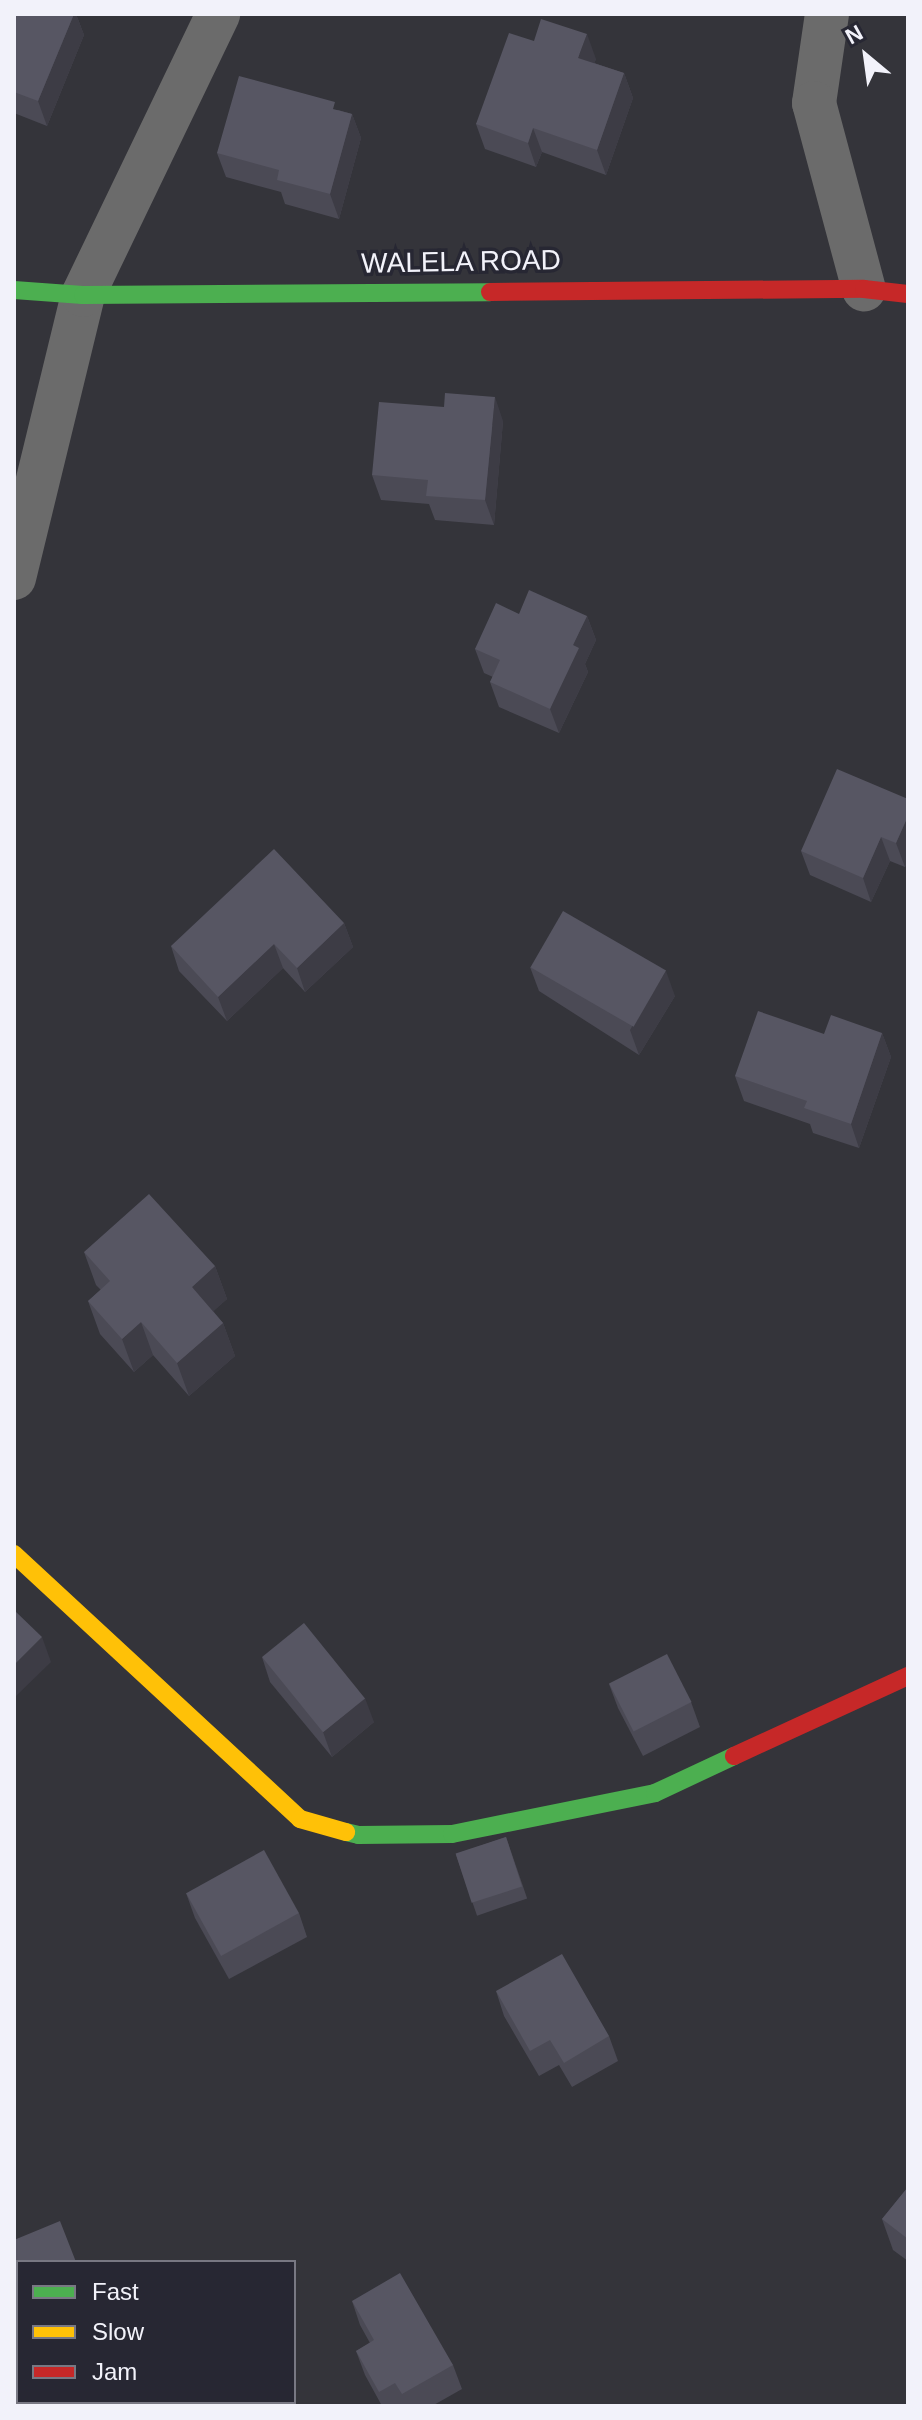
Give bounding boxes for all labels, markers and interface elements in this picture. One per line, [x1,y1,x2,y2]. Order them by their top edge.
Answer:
north arrow [826,16,906,96]
text: N [841,20,867,49]
street label: WALELA ROAD [360,243,562,281]
legend [16,2260,296,2404]
text: Fast [92,2278,139,2305]
text: Slow [92,2318,144,2345]
text: Jam [92,2358,137,2385]

